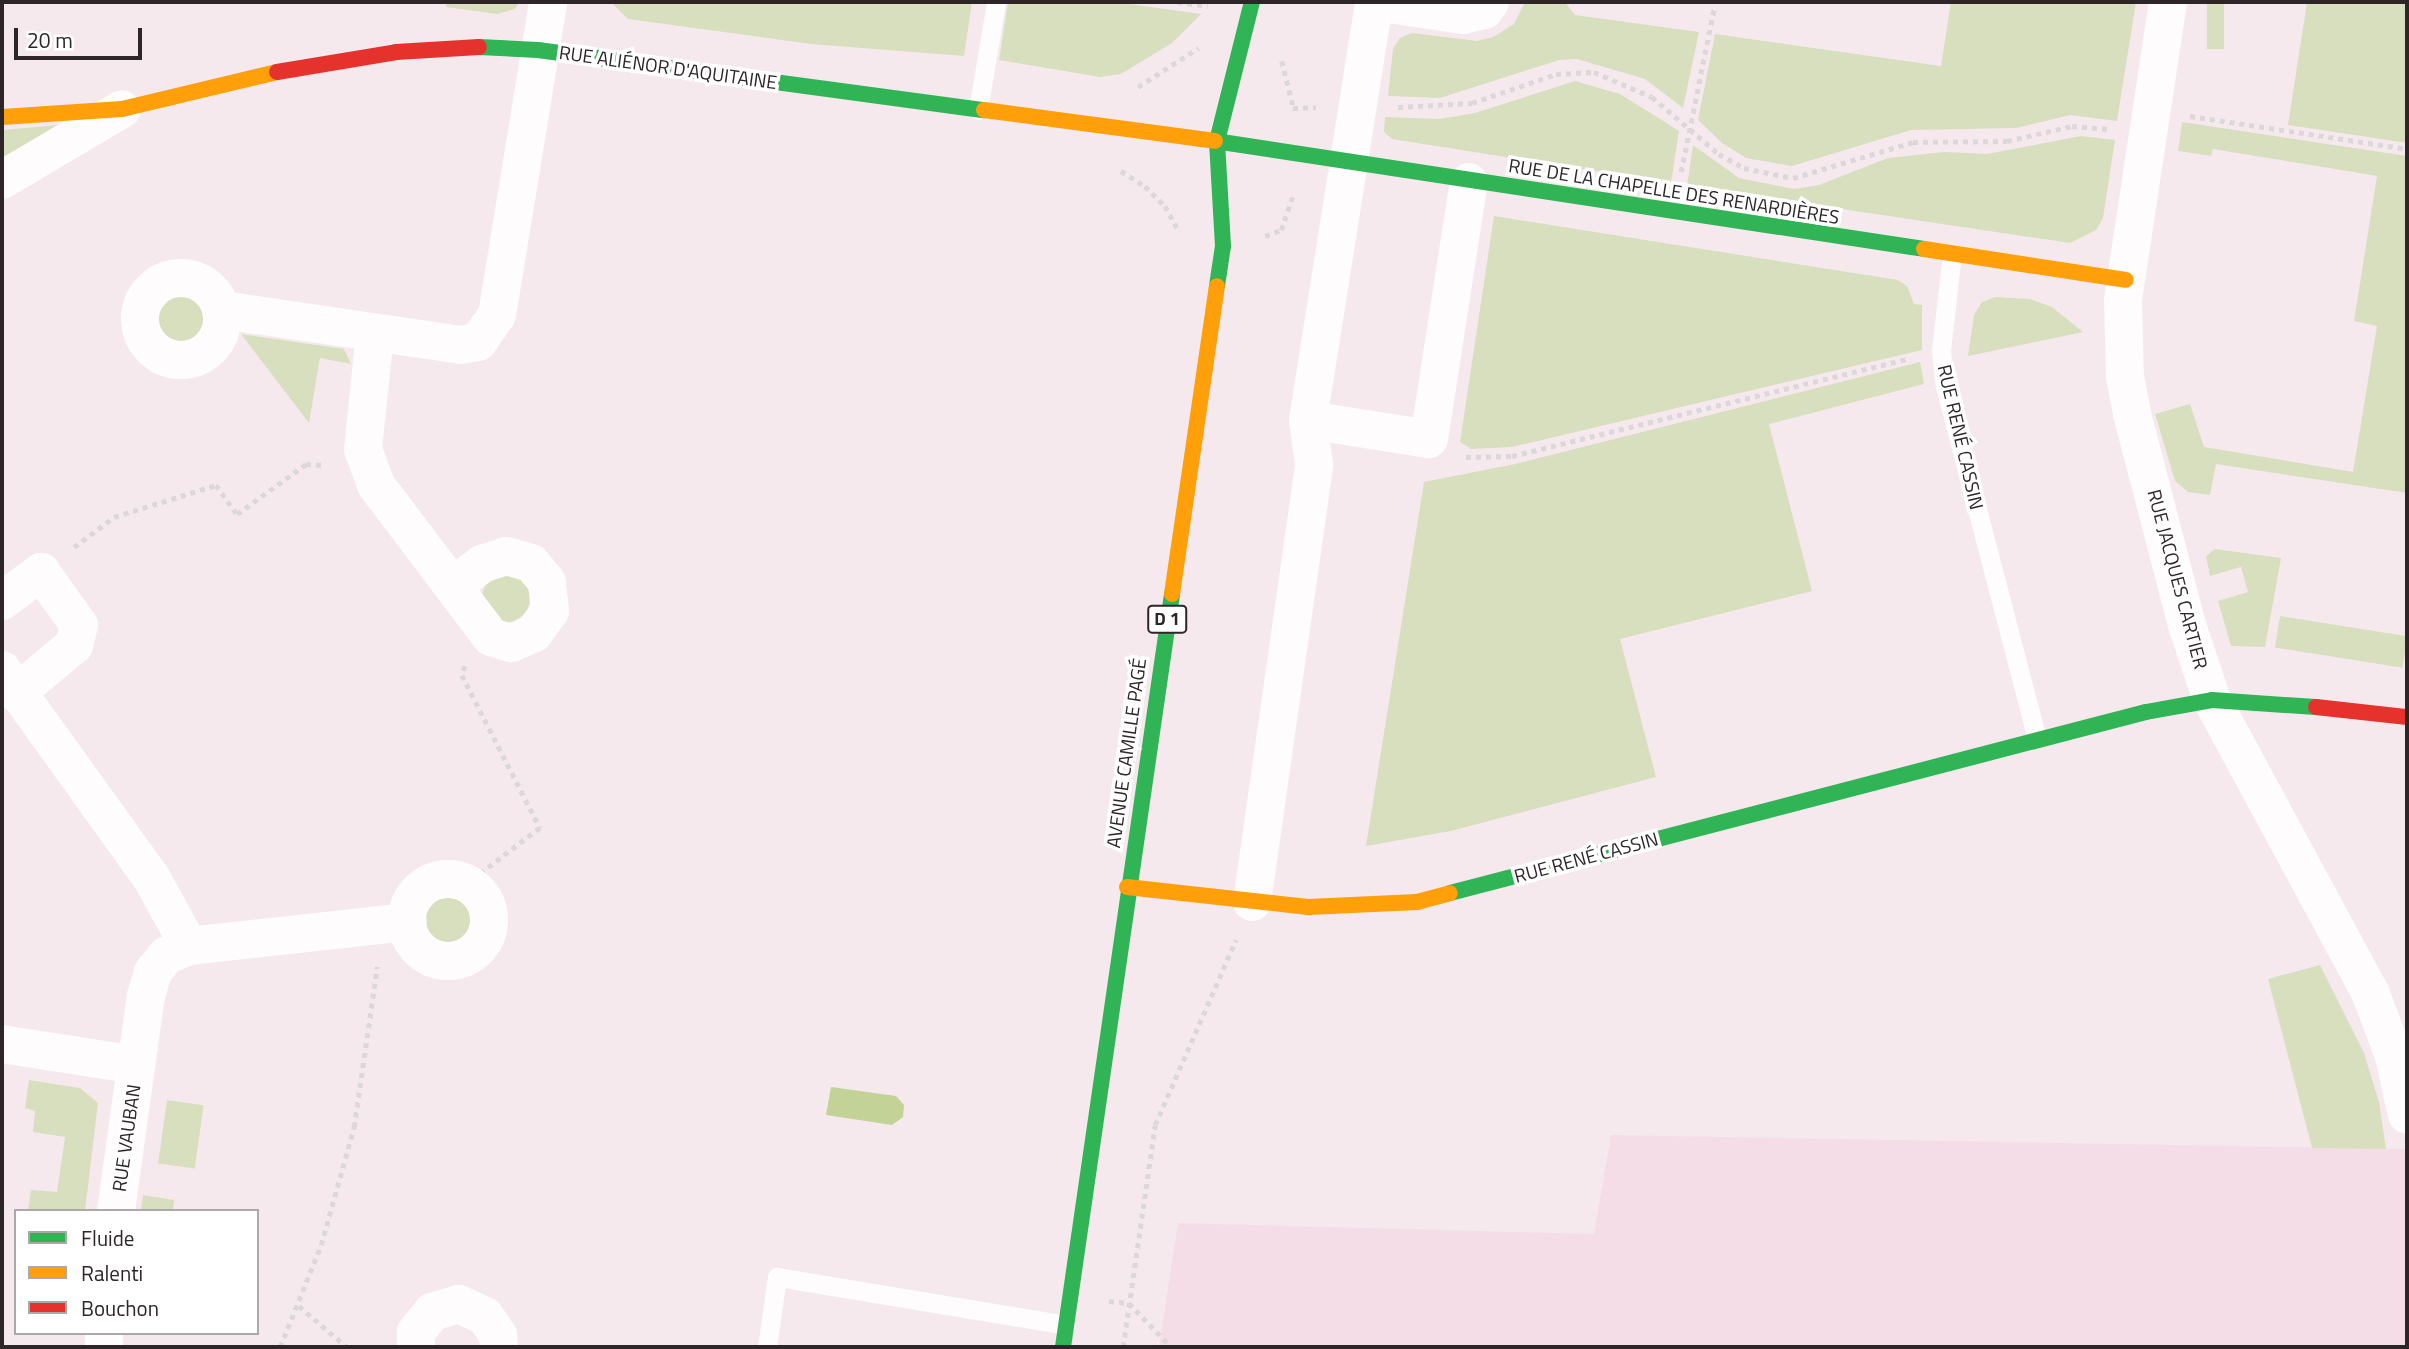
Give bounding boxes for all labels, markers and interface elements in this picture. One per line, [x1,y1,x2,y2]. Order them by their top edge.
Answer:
scale bar [18,14,145,58]
text: 20 m [27,24,73,56]
street label: RUE ALIÉNOR D'AQUITAINE [558,40,778,94]
street label: RUE DE LA CHAPELLE DES RENARDIÈRES [1507,154,1841,228]
street label: RUE RENÉ CASSIN [1933,362,1989,512]
street label: RUE JACQUES CARTIER [2143,487,2213,671]
road number: D 1 [1146,604,1188,634]
street label: AVENUE CAMILLE PAGÉ [1101,657,1151,849]
street label: RUE RENÉ CASSIN [1512,827,1660,887]
street label: RUE VAUBAN [107,1083,145,1193]
legend [14,1209,259,1335]
text: Fluide [81,1222,134,1254]
text: Ralenti [81,1257,143,1289]
text: Bouchon [81,1292,159,1324]

